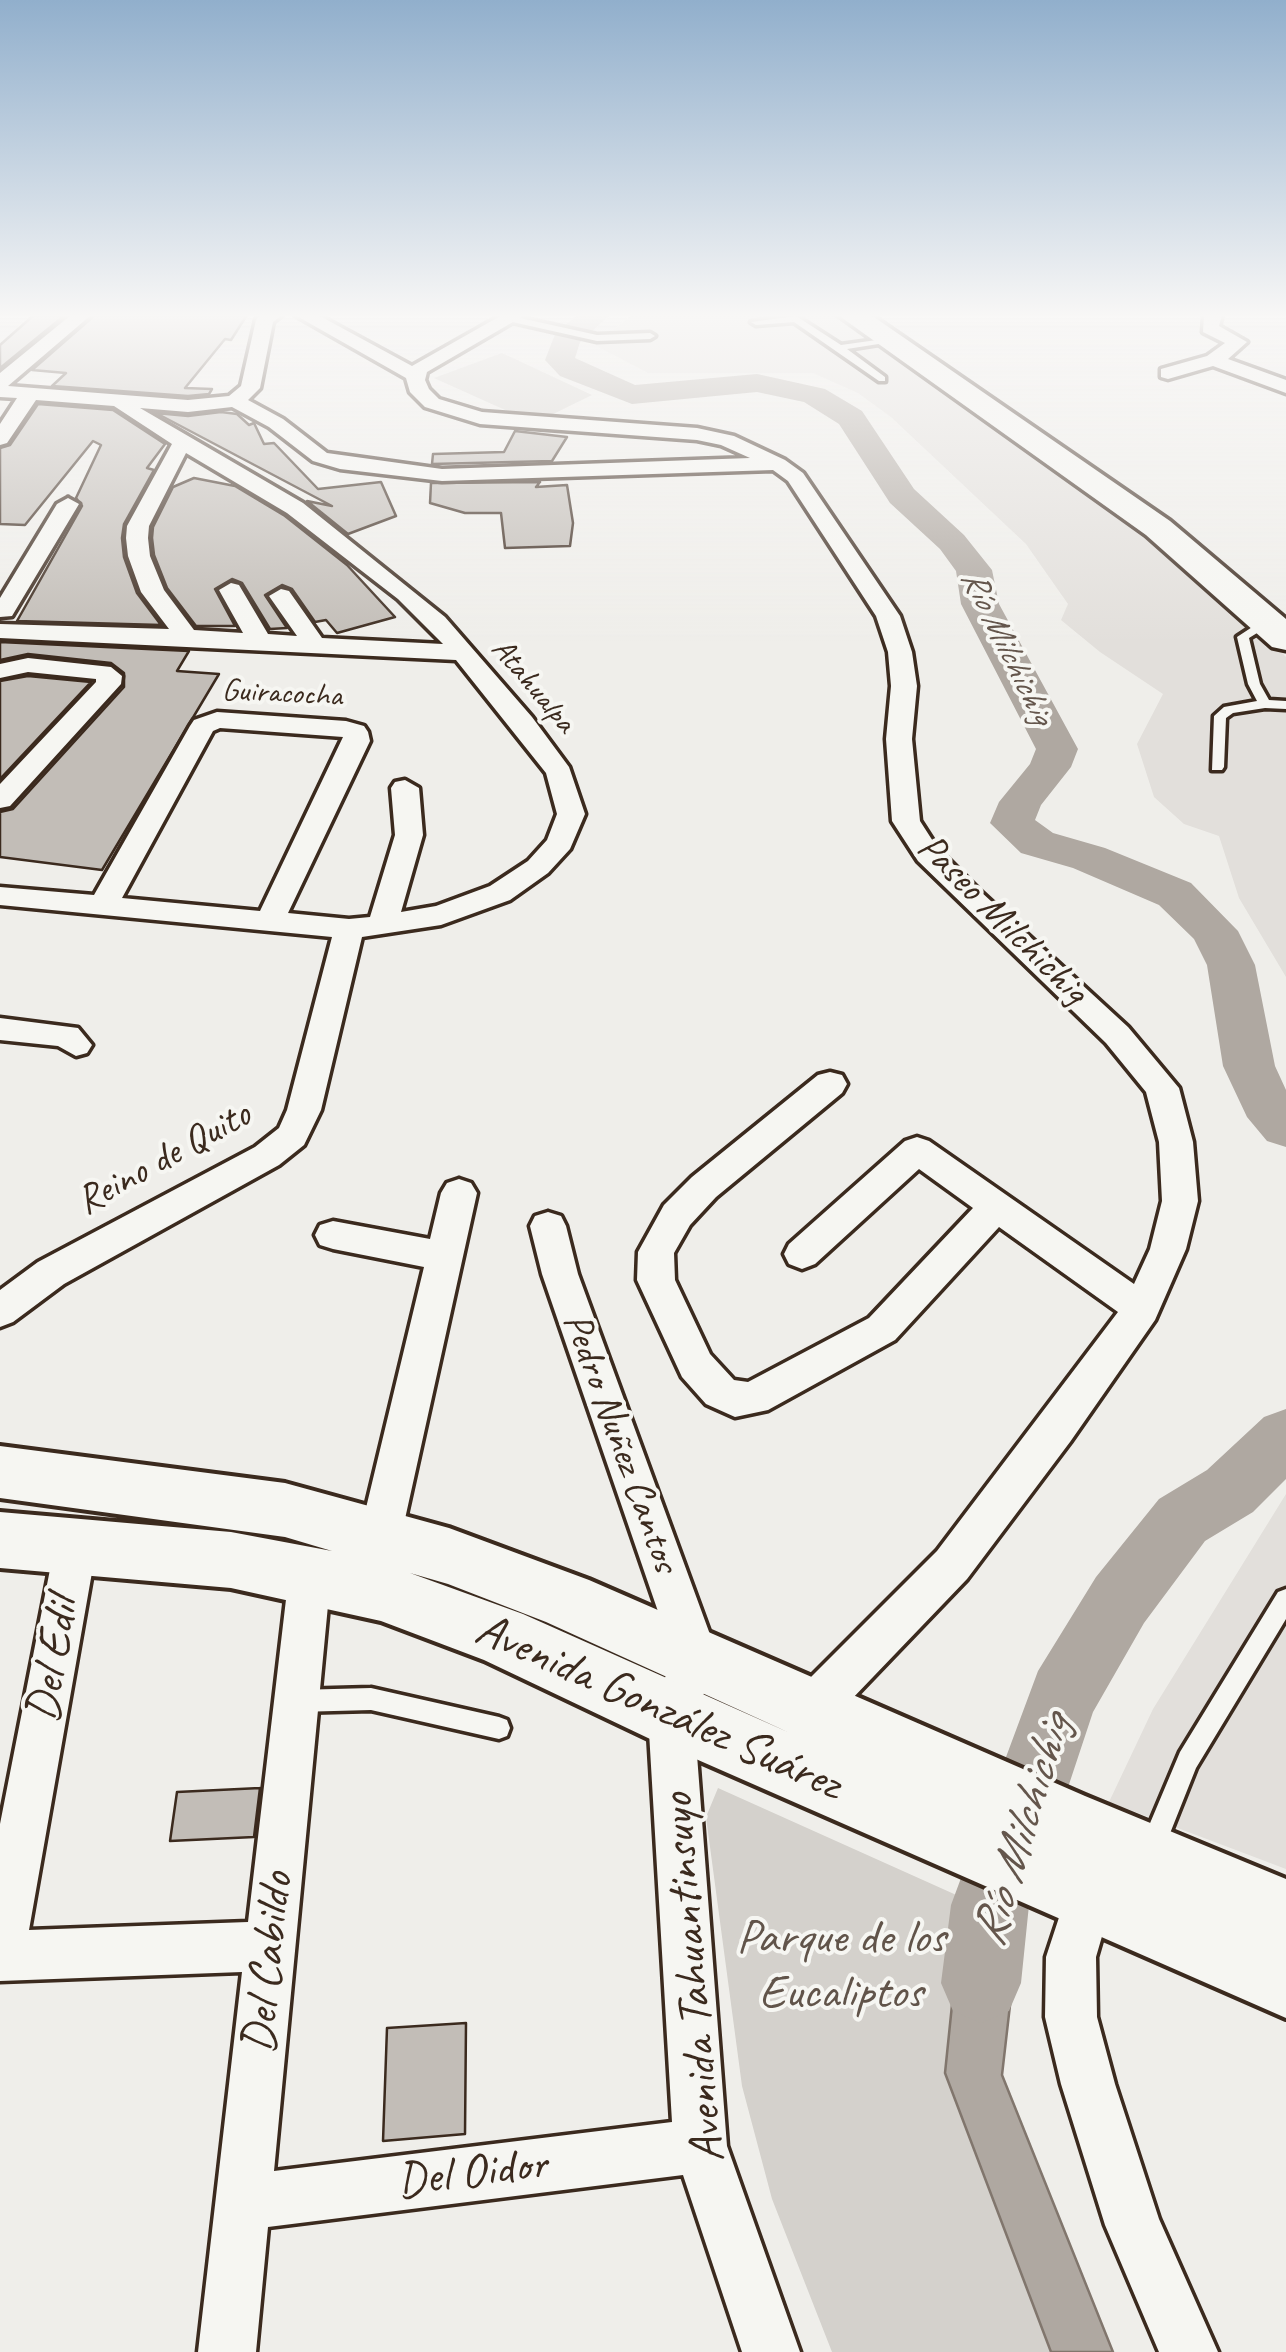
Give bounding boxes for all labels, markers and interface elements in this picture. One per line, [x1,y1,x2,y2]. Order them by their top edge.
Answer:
water label: Río Milchichig [951,563,1061,731]
street label: Atahualpa [482,631,584,741]
street label: Guiracocha [221,672,343,716]
street label: Paseo Milchichig [907,825,1097,1015]
street label: Reino de Quito [69,1092,259,1226]
street label: Pedro Nuñez Cantos [551,1307,689,1579]
street label: Del Edil [15,1593,93,1727]
street label: Avenida González Suárez [466,1602,850,1814]
water label: Río Milchichig [960,1709,1086,1953]
street label: Avenida Tahuantinsuyo [649,1791,739,2165]
street label: Del Cabildo [231,1870,307,2056]
park label: Parque de los Eucaliptos [736,1910,946,2023]
street label: Del Oidor [394,2136,550,2212]

